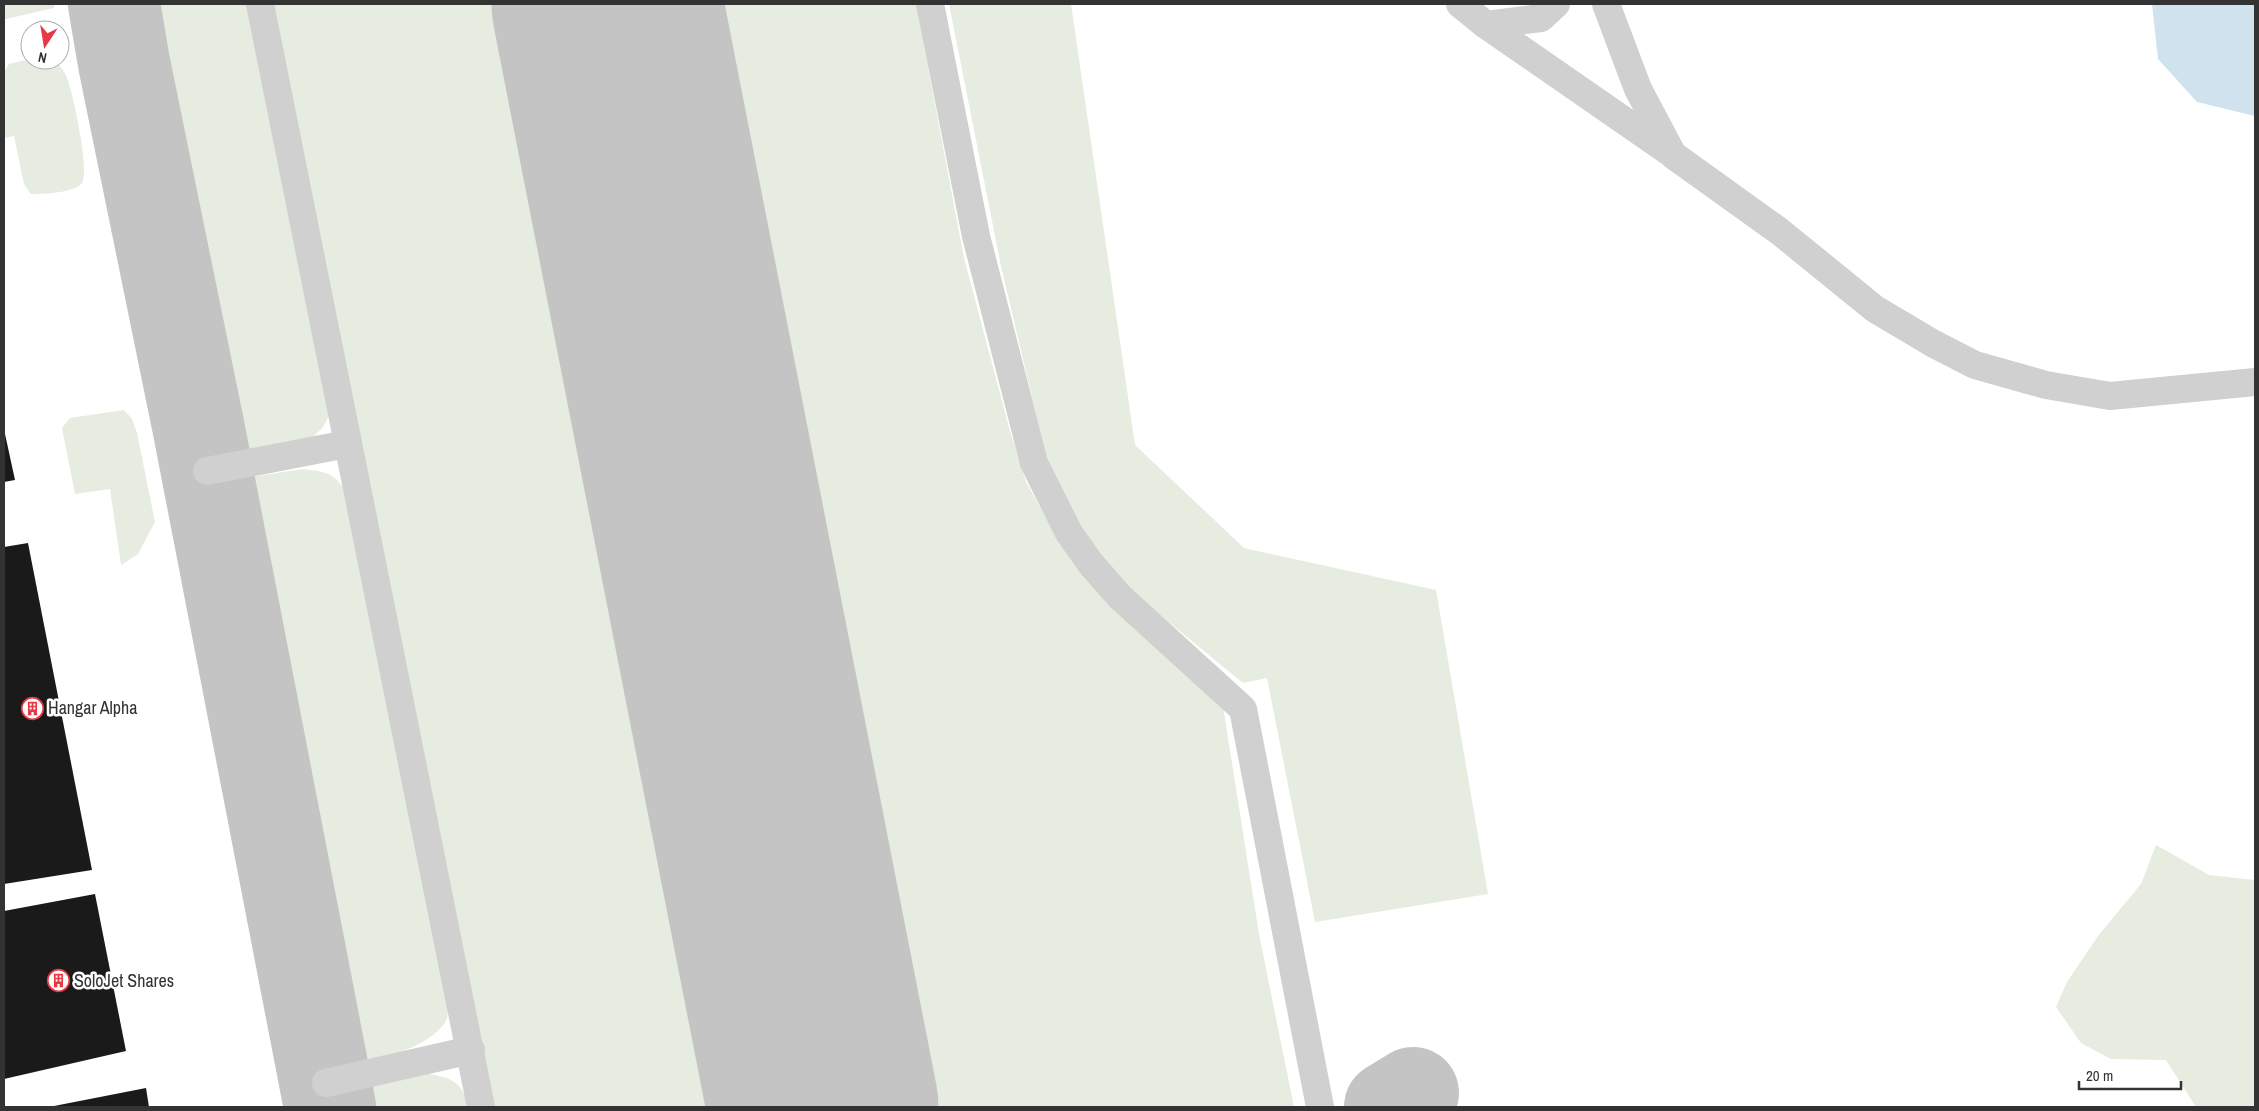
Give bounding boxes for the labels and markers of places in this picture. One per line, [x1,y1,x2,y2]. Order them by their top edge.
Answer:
place label: Hangar Alpha [48,695,137,720]
building icon: Hangar Alpha [20,696,44,720]
place label: SoloJet Shares [74,968,174,993]
building icon: SoloJet Shares [46,969,70,993]

